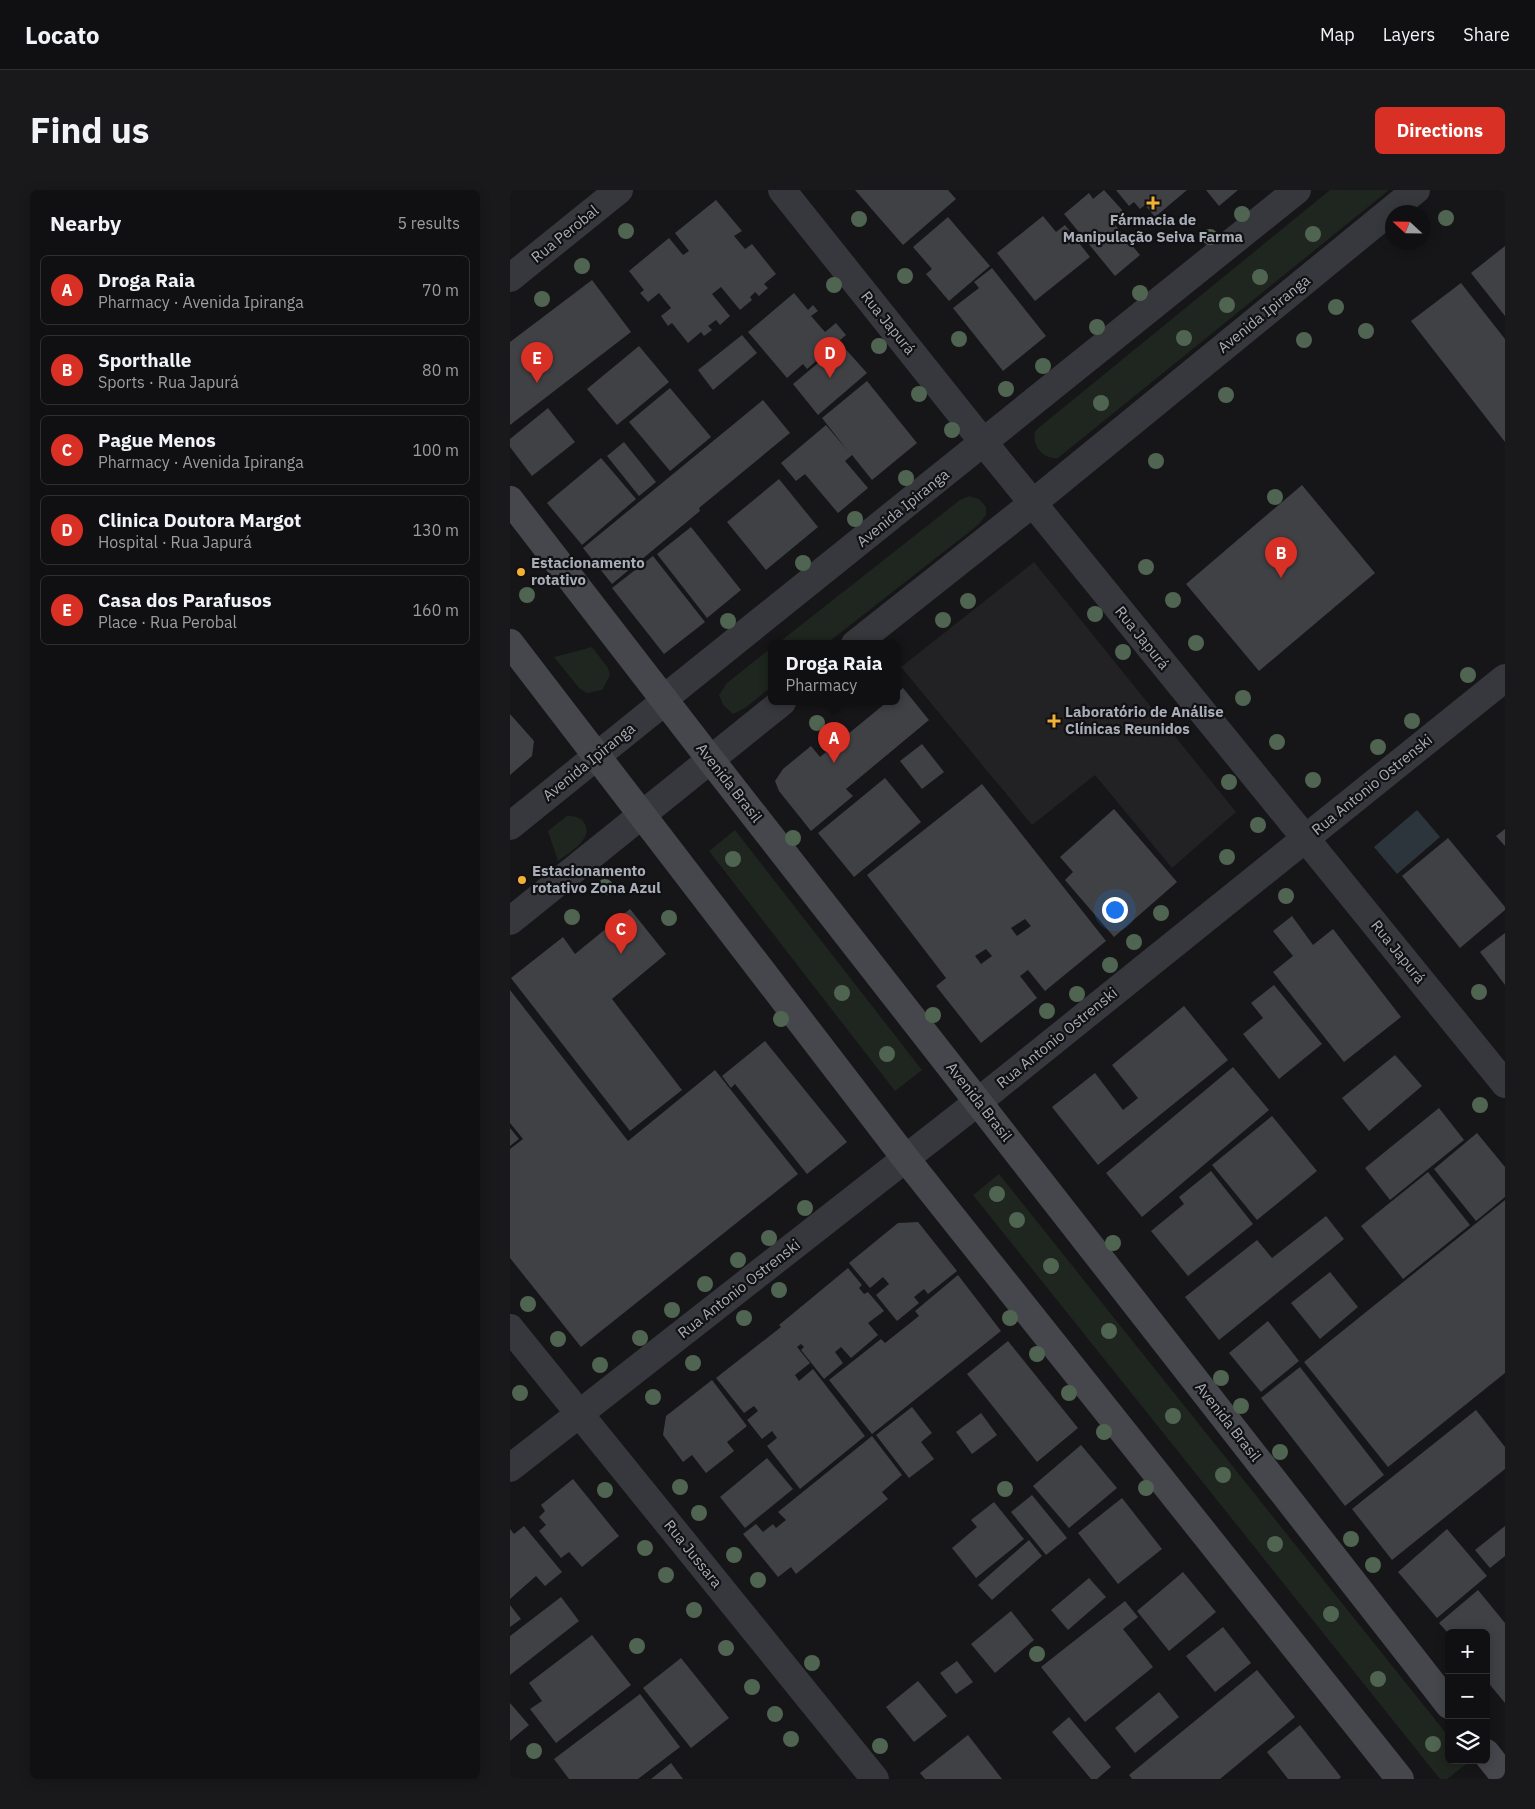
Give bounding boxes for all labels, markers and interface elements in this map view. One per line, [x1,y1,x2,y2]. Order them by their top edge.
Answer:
text: Locato [25,19,100,51]
text: Map [1320,23,1355,46]
text: Layers [1383,23,1435,46]
text: Share [1463,23,1510,46]
text: Find us [30,107,149,153]
button: Directions [1375,107,1505,154]
marker: Fármacia de Manipulação Seiva Farma [1147,197,1159,209]
street label: Rua Perobal [527,201,602,267]
north arrow [1385,205,1430,250]
text: Nearby [50,209,121,237]
place label: Fármacia de Manipulação Seiva Farma [1063,210,1244,246]
text: 5 results [397,213,460,233]
text: Droga Raia [98,268,195,292]
street label: Avenida Ipiranga [1214,270,1314,357]
text: A [62,280,72,300]
text: 70 m [422,280,459,300]
street label: Rua Japurá [857,287,920,358]
text: Pharmacy · Avenida Ipiranga [98,292,304,312]
pin: D [814,337,846,378]
pin: E [521,342,553,383]
text: Sporthalle [98,348,191,372]
text: B [62,360,72,380]
text: 80 m [422,360,459,380]
text: Sports · Rua Japurá [98,372,239,392]
text: Pague Menos [98,428,216,452]
text: C [62,440,72,460]
text: 100 m [412,440,459,460]
text: Pharmacy · Avenida Ipiranga [98,452,304,472]
street label: Avenida Ipiranga [853,464,953,551]
text: Clinica Doutora Margot [98,508,301,532]
text: D [61,520,73,540]
text: 130 m [412,520,459,540]
text: Hospital · Rua Japurá [98,532,252,552]
pin: B [1265,537,1297,578]
place label: Estacionamento rotativo [531,553,645,589]
marker: Estacionamento rotativo [515,566,527,578]
text: Casa dos Parafusos [98,588,272,612]
text: E [62,600,72,620]
text: 160 m [412,600,459,620]
street label: Rua Japurá [1111,602,1174,673]
text: Place · Rua Perobal [98,612,237,632]
popup [768,640,900,705]
text: Droga Raia [786,651,882,675]
text: Pharmacy [786,675,857,695]
place label: Laboratório de Análise Clínicas Reunidos [1065,702,1224,738]
marker: Laboratório de Análise Clínicas Reunidos [1047,714,1061,728]
street label: Avenida Ipiranga [539,718,639,805]
pin: A [818,722,850,763]
street label: Rua Antonio Ostrenski [1307,730,1436,839]
street label: Avenida Brasil [692,739,766,826]
place label: Estacionamento rotativo Zona Azul [532,861,661,897]
marker: Estacionamento rotativo Zona Azul [516,874,528,886]
your location [1102,897,1128,923]
pin: C [605,913,637,954]
street label: Rua Japurá [1367,916,1430,987]
street label: Rua Antonio Ostrenski [992,983,1121,1092]
street label: Avenida Brasil [942,1058,1016,1145]
street label: Rua Antonio Ostrenski [674,1235,804,1342]
street label: Avenida Brasil [1191,1378,1265,1465]
street label: Rua Jussara [660,1516,727,1591]
map controls [1445,1629,1490,1764]
button: + [1445,1629,1490,1674]
button: − [1445,1674,1490,1719]
button: layers [1445,1719,1490,1764]

